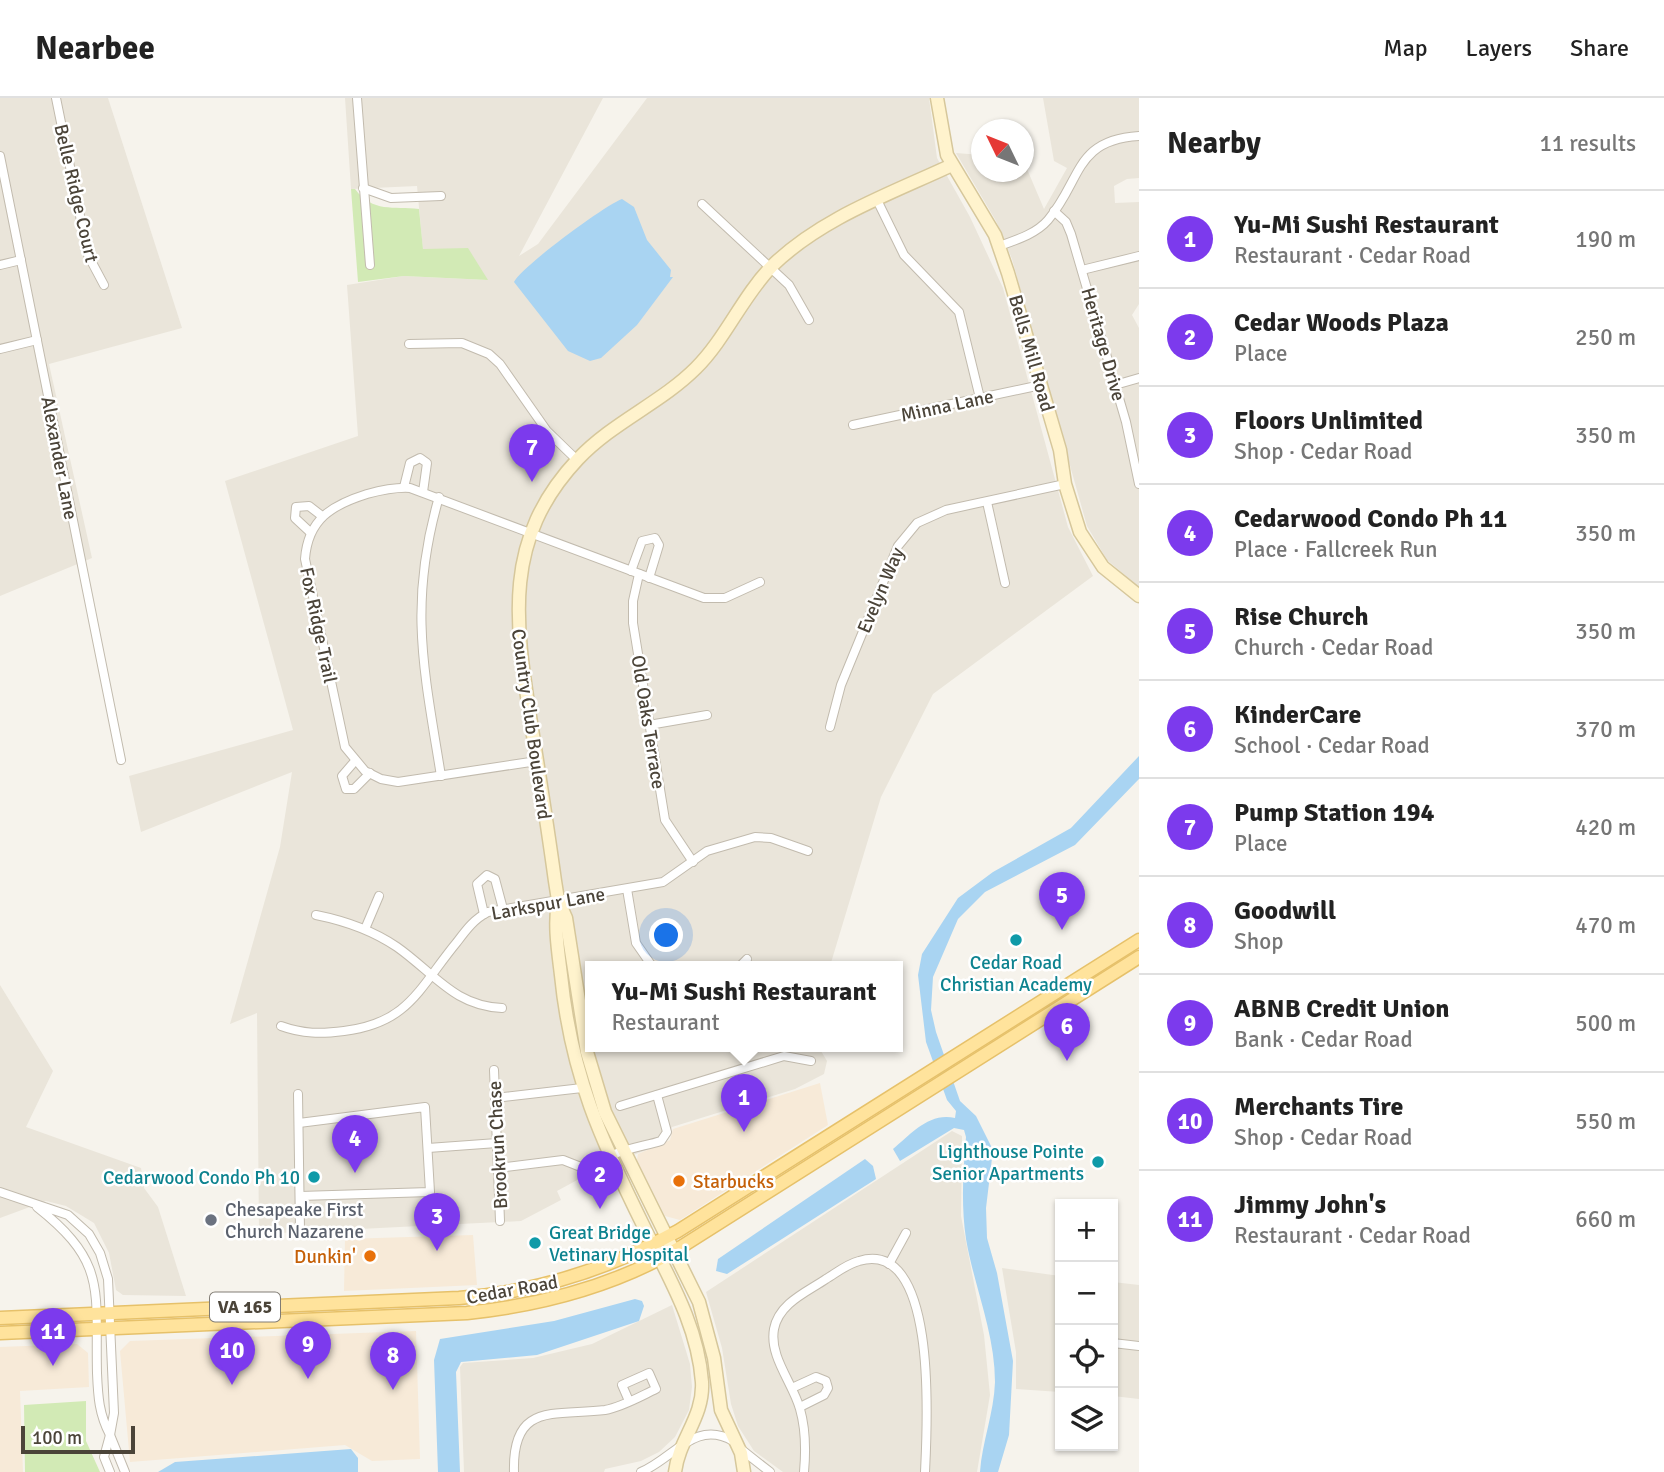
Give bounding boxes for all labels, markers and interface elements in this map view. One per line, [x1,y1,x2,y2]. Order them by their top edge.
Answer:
text: Nearbee [35,28,155,69]
text: Map [1383,33,1428,63]
text: Layers [1466,33,1532,63]
text: Share [1570,33,1629,63]
north arrow [971,119,1034,182]
street label: Belle Ridge Court [48,122,104,265]
text: Nearby [1167,125,1261,162]
text: 11 results [1539,129,1636,158]
text: Yu-Mi Sushi Restaurant [1234,209,1499,241]
text: 1 [1184,225,1196,254]
text: 190 m [1575,225,1636,254]
text: Restaurant · Cedar Road [1234,241,1471,270]
street label: Heritage Drive [1075,285,1131,404]
street label: Bells Mill Road [1003,292,1059,415]
text: Cedar Woods Plaza [1234,307,1449,339]
text: 2 [1184,323,1196,352]
text: 250 m [1575,323,1636,352]
text: Place [1234,339,1288,368]
street label: Minna Lane [899,384,996,428]
street label: Alexander Lane [35,395,83,522]
text: Floors Unlimited [1234,405,1423,437]
text: 3 [1184,421,1196,450]
text: 350 m [1575,421,1636,450]
pin: 7 [509,424,555,482]
text: Shop · Cedar Road [1234,437,1412,466]
text: Cedarwood Condo Ph 11 [1234,503,1507,535]
text: 4 [1184,519,1196,548]
text: 350 m [1575,519,1636,548]
text: Place · Fallcreek Run [1234,535,1438,564]
street label: Evelyn Way [852,544,910,637]
street label: Fox Ridge Trail [294,565,342,685]
text: Rise Church [1234,601,1369,633]
text: 5 [1184,617,1196,646]
text: 350 m [1575,617,1636,646]
street label: Country Club Boulevard [506,627,556,821]
text: Church · Cedar Road [1234,633,1433,662]
street label: Old Oaks Terrace [626,654,670,791]
text: KinderCare [1234,699,1361,731]
text: 6 [1184,715,1196,744]
text: 370 m [1575,715,1636,744]
text: School · Cedar Road [1234,731,1430,760]
text: Pump Station 194 [1234,797,1435,829]
text: 7 [1184,813,1196,842]
text: 420 m [1575,813,1636,842]
text: Place [1234,829,1288,858]
pin: 5 [1039,872,1085,930]
street label: Larkspur Lane [489,882,607,926]
text: Goodwill [1234,895,1336,927]
text: 8 [1184,911,1196,940]
text: 470 m [1575,911,1636,940]
your location [649,918,683,952]
text: Shop [1234,927,1283,956]
marker: Cedar Road Christian Academy [1008,932,1024,948]
place label: Cedar Road Christian Academy [940,951,1092,997]
popup [585,961,903,1052]
text: Yu-Mi Sushi Restaurant [612,976,876,1008]
text: ABNB Credit Union [1234,993,1450,1025]
pin: 6 [1044,1003,1090,1061]
text: Restaurant [612,1008,720,1037]
text: 9 [1184,1009,1196,1038]
text: 500 m [1575,1009,1636,1038]
text: Bank · Cedar Road [1234,1025,1413,1054]
pin: 1 [721,1074,767,1132]
street label: Brookrun Chase [483,1080,513,1210]
text: Merchants Tire [1234,1091,1403,1123]
text: 10 [1178,1107,1202,1136]
text: 550 m [1575,1107,1636,1136]
pin: 4 [332,1115,378,1173]
text: Shop · Cedar Road [1234,1123,1412,1152]
place label: Lighthouse Pointe Senior Apartments [932,1140,1084,1186]
pin: 2 [577,1151,623,1209]
marker: Lighthouse Pointe Senior Apartments [1090,1154,1106,1170]
place label: Cedarwood Condo Ph 10 [103,1166,300,1190]
marker: Cedarwood Condo Ph 10 [306,1169,322,1185]
place label: Starbucks [693,1170,774,1194]
marker: Starbucks [671,1173,687,1189]
text: Jimmy John's [1234,1189,1386,1221]
pin: 3 [414,1193,460,1251]
place label: Chesapeake First Church Nazarene [225,1198,364,1244]
map controls [1055,1199,1118,1451]
button: + [1055,1199,1118,1262]
text: 11 [1178,1205,1202,1234]
text: 660 m [1575,1205,1636,1234]
marker: Chesapeake First Church Nazarene [203,1212,219,1228]
place label: Great Bridge Vetinary Hospital [549,1221,689,1267]
text: Restaurant · Cedar Road [1234,1221,1471,1250]
marker: Great Bridge Vetinary Hospital [527,1235,543,1251]
place label: Dunkin' [294,1245,356,1269]
marker: Dunkin' [362,1248,378,1264]
button: − [1055,1262,1118,1325]
street label: Cedar Road [465,1270,560,1310]
road number: VA 165 [210,1292,280,1322]
pin: 11 [30,1308,76,1366]
pin: 9 [285,1321,331,1379]
button: locate [1055,1325,1118,1388]
pin: 10 [209,1327,255,1385]
pin: 8 [370,1332,416,1390]
button: layers [1055,1388,1118,1451]
scale bar [21,1423,135,1455]
text: 100 m [32,1426,82,1450]

